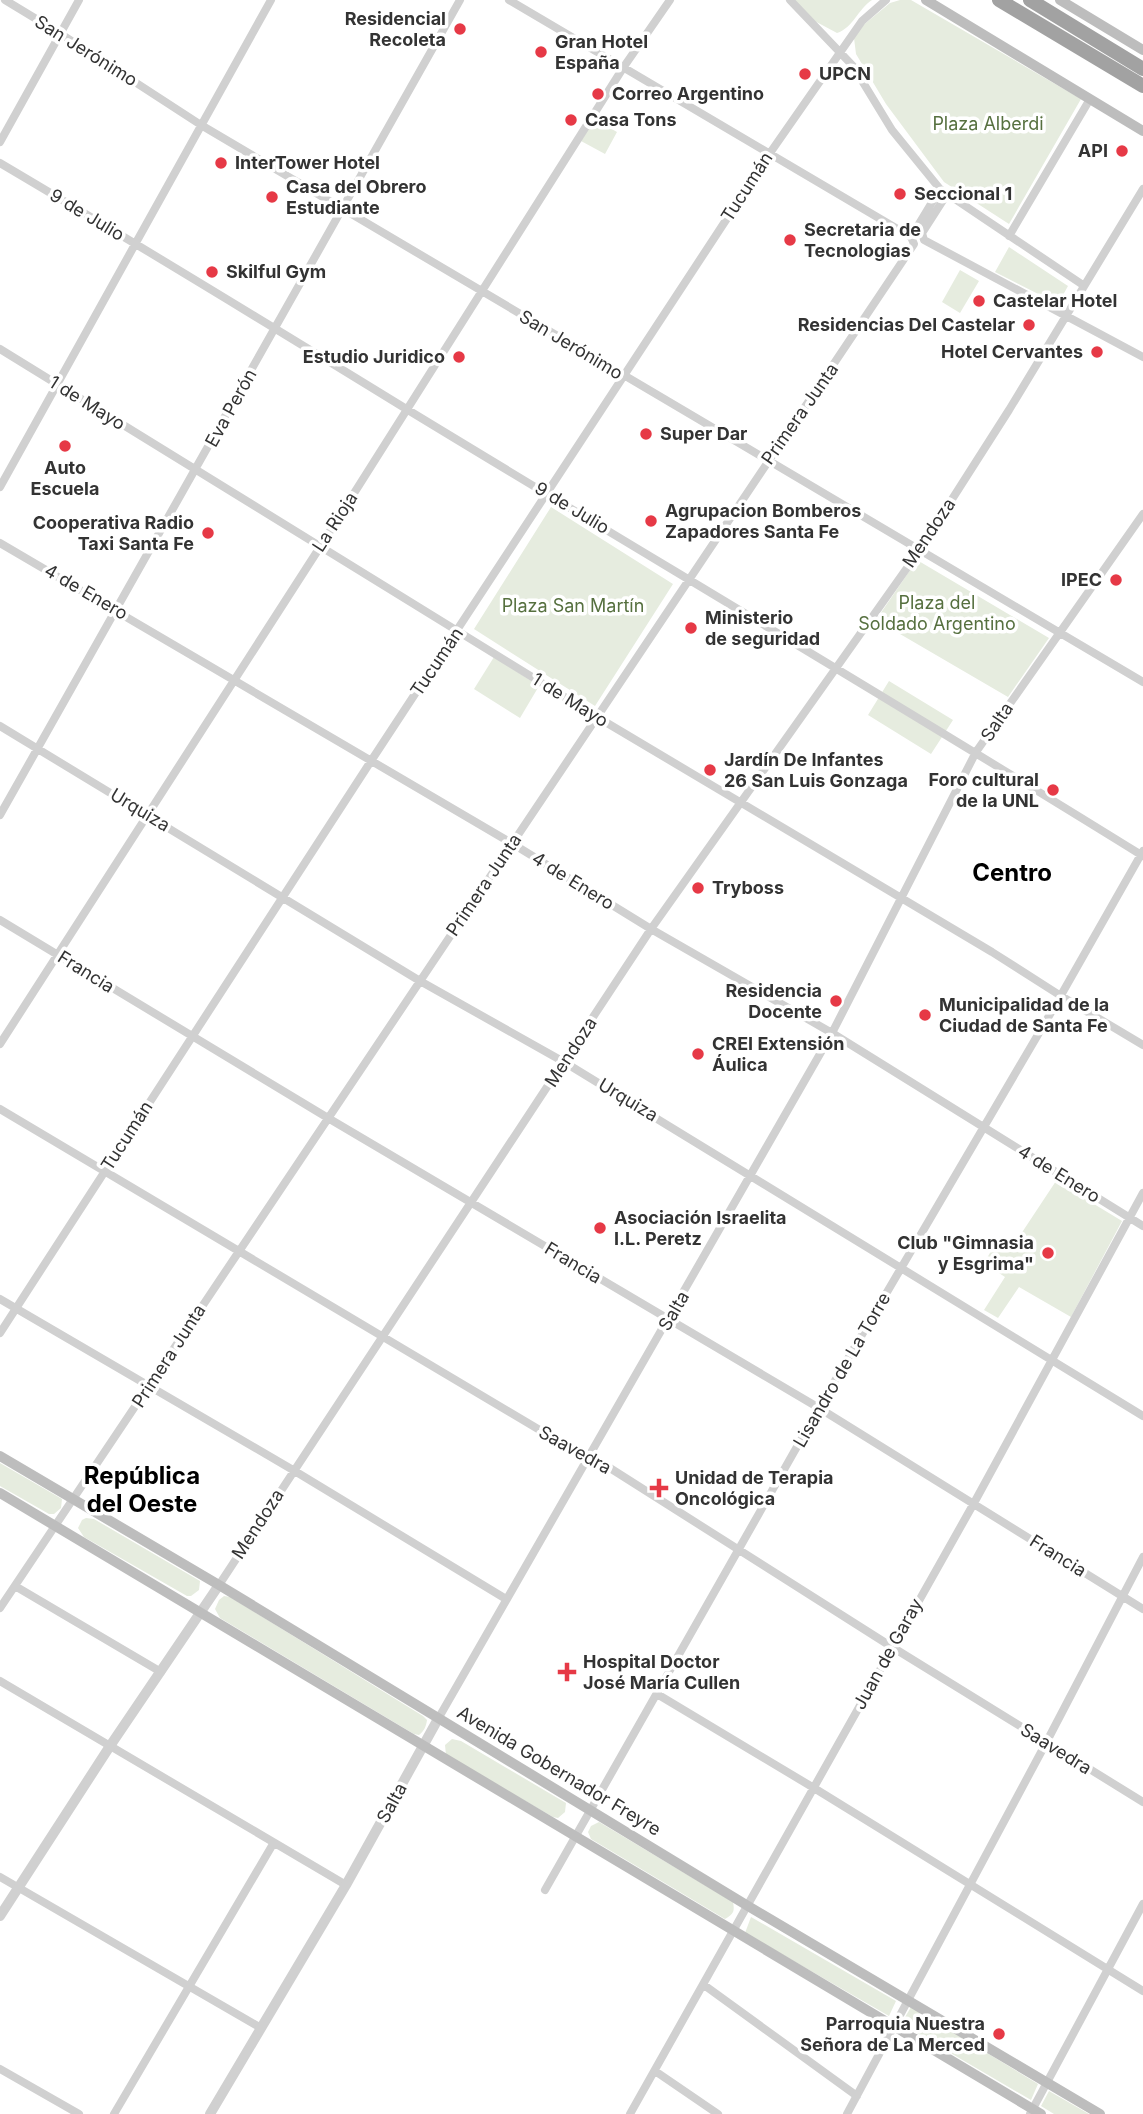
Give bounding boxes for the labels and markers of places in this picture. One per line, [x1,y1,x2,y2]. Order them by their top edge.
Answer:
place label: Residencial Recoleta [345,8,446,50]
marker: Residencial Recoleta [452,21,468,37]
place label: Gran Hotel España [555,31,648,73]
marker: Gran Hotel España [533,44,549,60]
place label: UPCN [819,63,871,84]
marker: UPCN [797,66,813,82]
place label: Correo Argentino [612,83,764,104]
marker: Correo Argentino [590,86,606,102]
place label: Casa Tons [585,109,677,130]
marker: Casa Tons [563,112,579,128]
place label: API [1078,140,1108,161]
marker: API [1114,143,1130,159]
place label: InterTower Hotel [235,152,380,173]
marker: InterTower Hotel [213,155,229,171]
place label: Casa del Obrero Estudiante [286,176,427,218]
place label: Seccional 1 [914,183,1012,204]
marker: Seccional 1 [892,186,908,202]
marker: Casa del Obrero Estudiante [264,189,280,205]
place label: Secretaria de Tecnologias [804,219,921,261]
marker: Secretaria de Tecnologias [782,232,798,248]
place label: Skilful Gym [226,261,326,282]
marker: Skilful Gym [204,264,220,280]
place label: Castelar Hotel [993,290,1117,311]
marker: Castelar Hotel [971,293,987,309]
place label: Residencias Del Castelar [798,314,1015,335]
marker: Residencias Del Castelar [1021,317,1037,333]
place label: Hotel Cervantes [941,341,1083,362]
marker: Hotel Cervantes [1089,344,1105,360]
place label: Estudio Juridico [303,346,445,367]
marker: Estudio Juridico [451,349,467,365]
place label: Super Dar [660,423,747,444]
marker: Super Dar [638,426,654,442]
marker: Auto Escuela [57,438,73,454]
place label: Auto Escuela [31,457,99,499]
place label: Agrupacion Bomberos Zapadores Santa Fe [665,500,861,542]
place label: Cooperativa Radio Taxi Santa Fe [33,512,194,554]
marker: Agrupacion Bomberos Zapadores Santa Fe [643,513,659,529]
marker: Cooperativa Radio Taxi Santa Fe [200,525,216,541]
place label: IPEC [1061,569,1102,590]
marker: IPEC [1108,572,1124,588]
place label: Ministerio de seguridad [705,607,820,649]
marker: Ministerio de seguridad [683,620,699,636]
place label: Jardín De Infantes 26 San Luis Gonzaga [724,749,908,791]
marker: Jardín De Infantes 26 San Luis Gonzaga [702,762,718,778]
place label: Foro cultural de la UNL [929,769,1039,811]
marker: Foro cultural de la UNL [1045,782,1061,798]
place label: Tryboss [712,877,784,898]
marker: Tryboss [690,880,706,896]
place label: Residencia Docente [726,980,822,1022]
marker: Residencia Docente [828,993,844,1009]
place label: Municipalidad de la Ciudad de Santa Fe [939,994,1109,1036]
marker: Municipalidad de la Ciudad de Santa Fe [917,1007,933,1023]
place label: CREI Extensión Áulica [712,1033,845,1075]
marker: CREI Extensión Áulica [690,1046,706,1062]
place label: Asociación Israelita I.L. Peretz [614,1207,787,1249]
marker: Asociación Israelita I.L. Peretz [592,1220,608,1236]
place label: Club "Gimnasia y Esgrima" [897,1232,1034,1274]
marker: Club "Gimnasia y Esgrima" [1040,1245,1056,1261]
place label: Unidad de Terapia Oncológica [675,1467,834,1509]
marker: Unidad de Terapia Oncológica [649,1478,669,1498]
place label: Hospital Doctor José María Cullen [583,1651,740,1693]
marker: Hospital Doctor José María Cullen [557,1662,577,1682]
place label: Parroquia Nuestra Señora de La Merced [800,2013,985,2055]
marker: Parroquia Nuestra Señora de La Merced [991,2026,1007,2042]

